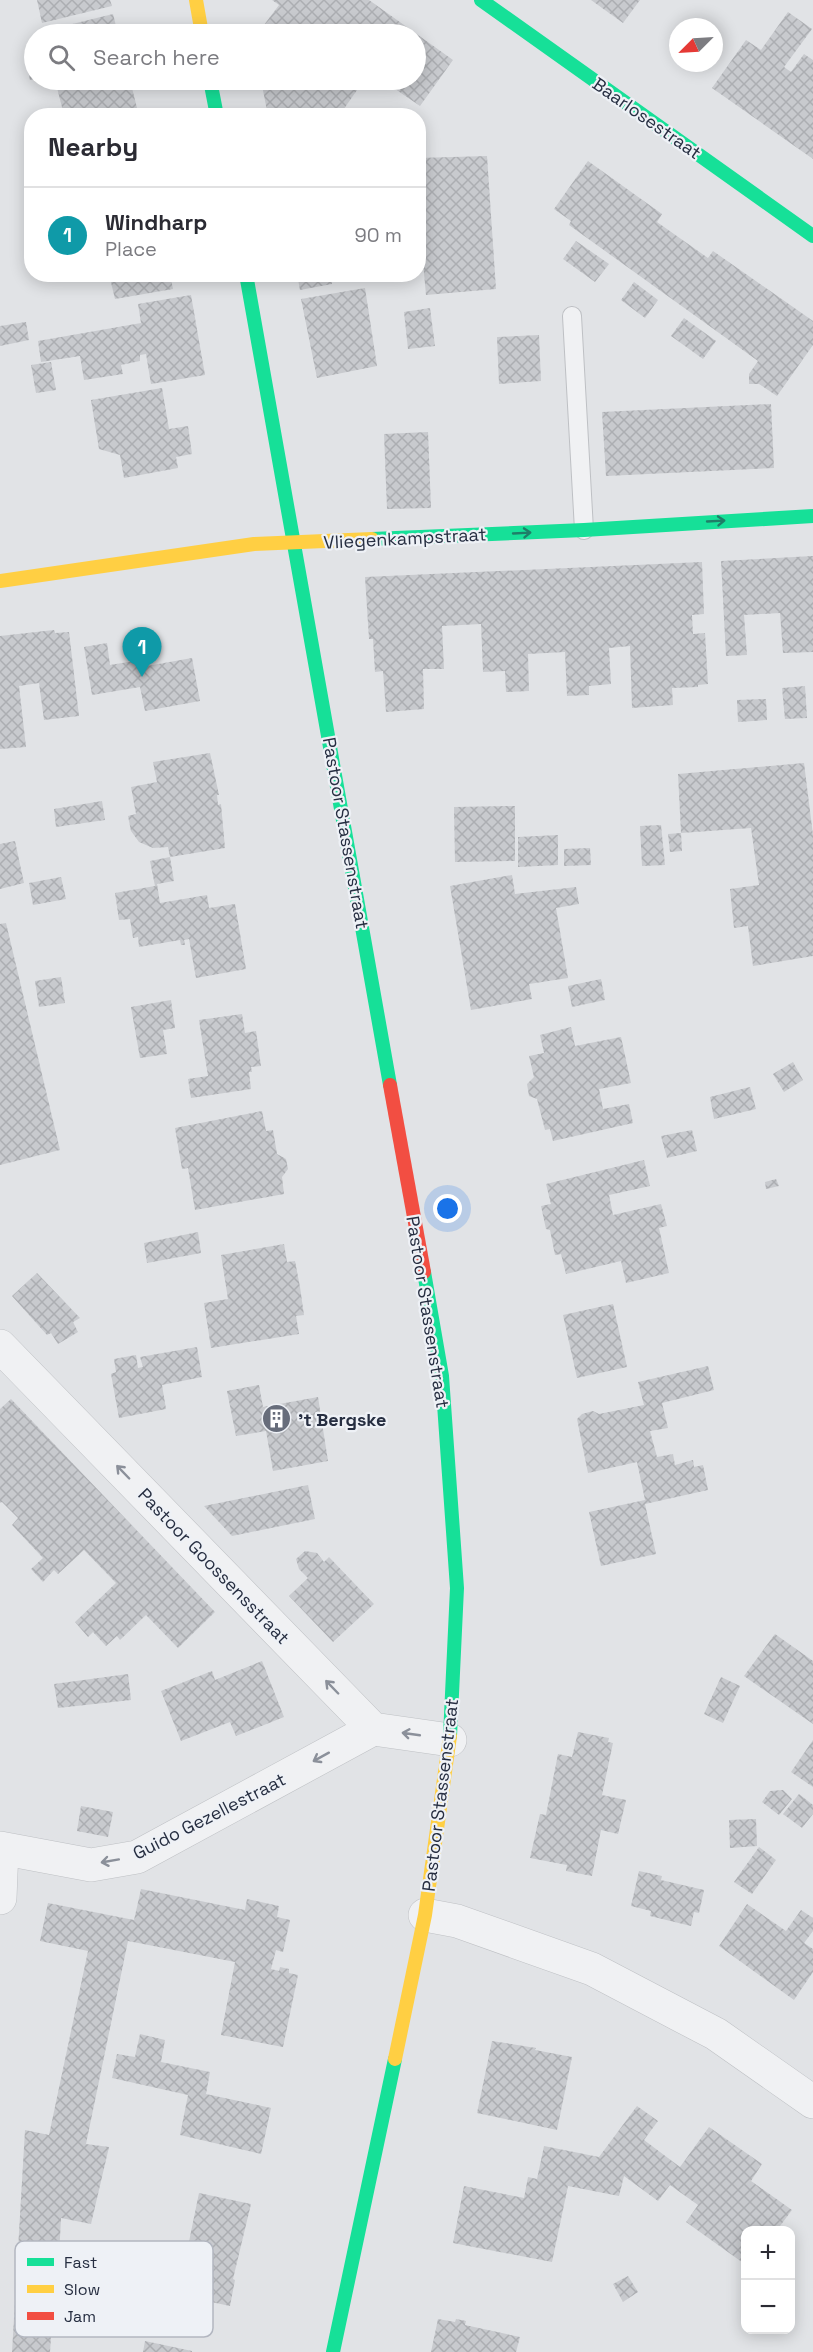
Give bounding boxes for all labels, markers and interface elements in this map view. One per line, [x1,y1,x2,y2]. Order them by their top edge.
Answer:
north arrow [669,18,723,72]
search box [24,24,426,90]
icon: search [45,41,78,74]
text: Search here [93,43,220,71]
street label: Baarlosestraat [588,72,706,164]
text: Nearby [48,130,138,164]
text: Windharp [105,208,207,236]
text: 1 [63,222,72,248]
text: 90 m [355,222,402,248]
text: Place [105,236,157,262]
one-way arrow [706,516,726,527]
street label: Vliegenkampstraat [323,522,487,554]
one-way arrow [511,527,531,538]
pin: 1 [122,628,162,677]
street label: Pastoor Stassenstraat [318,735,374,931]
your location [433,1194,462,1223]
street label: Pastoor Stassenstraat [401,1214,455,1410]
building icon: 't Bergske [261,1403,293,1435]
place label: 't Bergske [298,1408,386,1431]
one-way arrow [115,1465,130,1480]
street label: Pastoor Goossensstraat [133,1483,295,1649]
one-way arrow [325,1680,339,1695]
street label: Pastoor Stassenstraat [417,1697,463,1893]
one-way arrow [402,1729,422,1740]
one-way arrow [313,1751,330,1763]
street label: Guido Gezellestraat [129,1768,289,1864]
one-way arrow [100,1856,120,1867]
map controls [741,2226,795,2334]
button: + [741,2226,795,2280]
legend [15,2241,213,2337]
text: Fast [64,2252,97,2273]
text: Slow [64,2279,100,2300]
button: − [741,2280,795,2334]
text: Jam [64,2306,96,2327]

